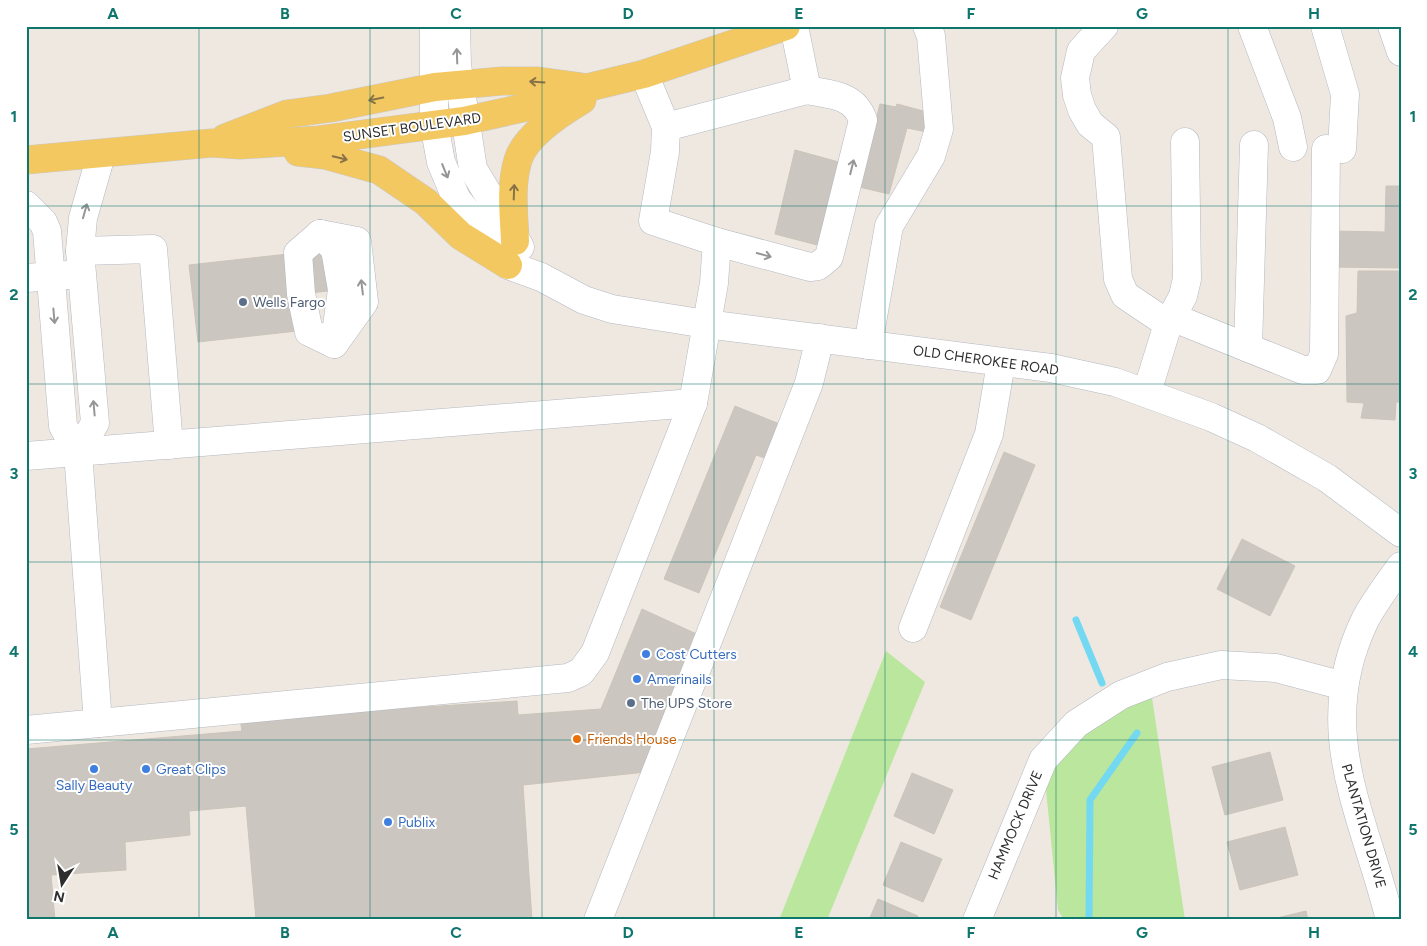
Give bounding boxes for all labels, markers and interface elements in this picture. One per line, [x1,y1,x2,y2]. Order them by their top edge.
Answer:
text: A [107,4,119,23]
text: B [280,4,290,23]
text: C [450,4,462,23]
text: D [622,4,634,23]
text: E [794,4,804,23]
text: F [967,4,976,23]
text: G [1136,4,1148,23]
text: H [1308,4,1320,23]
one-way arrow [452,49,461,65]
one-way arrow [530,77,546,86]
one-way arrow [369,95,385,104]
text: 1 [11,107,17,126]
text: 1 [1410,107,1416,126]
street label: SUNSET BOULEVARD [342,109,482,146]
one-way arrow [332,154,348,164]
one-way arrow [848,160,857,176]
one-way arrow [441,163,450,178]
one-way arrow [509,185,519,201]
one-way arrow [80,204,90,220]
one-way arrow [756,250,772,260]
one-way arrow [357,280,367,296]
text: 2 [9,285,19,304]
text: 2 [1408,285,1418,304]
place label: Wells Fargo [253,294,325,311]
marker: Wells Fargo [237,296,249,308]
one-way arrow [49,308,59,324]
street label: OLD CHEROKEE ROAD [912,342,1060,379]
one-way arrow [89,400,98,416]
text: 3 [10,464,19,483]
text: 3 [1409,464,1418,483]
text: 4 [9,642,19,661]
text: 4 [1408,642,1418,661]
place label: Cost Cutters [656,646,737,663]
marker: Cost Cutters [640,648,652,660]
place label: Amerinails [647,671,712,688]
marker: Amerinails [631,673,643,685]
place label: The UPS Store [641,695,732,712]
marker: The UPS Store [625,697,637,709]
place label: Friends House [587,731,677,748]
marker: Friends House [571,733,583,745]
place label: Great Clips [156,761,226,778]
street label: PLANTATION DRIVE [1338,762,1389,890]
marker: Sally Beauty [88,763,100,775]
marker: Great Clips [140,763,152,775]
street label: HAMMOCK DRIVE [985,768,1046,882]
place label: Sally Beauty [56,777,133,794]
place label: Publix [398,814,435,831]
marker: Publix [382,816,394,828]
text: 5 [9,820,19,839]
text: 5 [1408,820,1418,839]
north arrow [38,858,88,908]
text: N [52,887,66,906]
text: A [107,923,119,942]
text: B [280,923,290,942]
text: C [450,923,462,942]
text: D [622,923,634,942]
text: E [794,923,804,942]
text: F [967,923,976,942]
text: G [1136,923,1148,942]
text: H [1308,923,1320,942]

